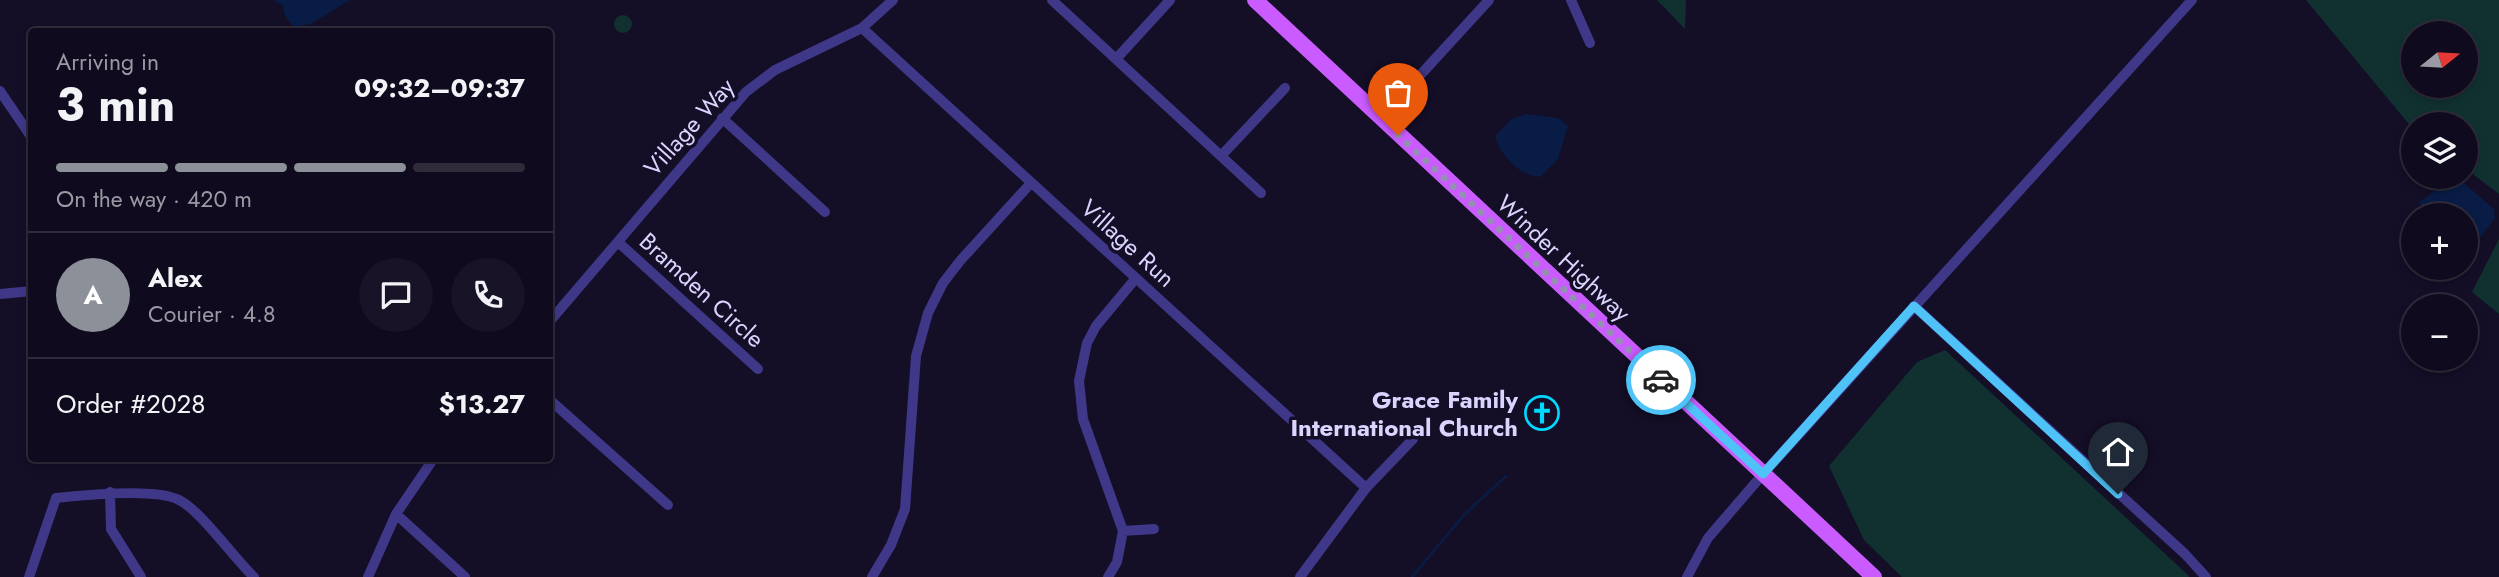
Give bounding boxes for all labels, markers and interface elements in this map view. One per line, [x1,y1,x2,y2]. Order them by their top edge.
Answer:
north arrow [2401,21,2478,98]
map controls [2401,21,2478,371]
text: Arriving in [56,45,159,79]
pin [1368,63,1428,135]
text: 09:32–09:37 [354,69,525,107]
street label: Village Way [635,70,743,184]
text: 3 min [56,72,175,138]
icon: bag [1379,74,1417,112]
button: layers [2401,112,2478,189]
text: On the way · 420 m [56,182,252,216]
street label: Winder Highway [1489,187,1639,330]
street label: Village Run [1073,191,1183,295]
button: + [2401,203,2478,280]
street label: Bramden Circle [632,224,772,356]
button: chat [359,258,433,332]
button: phone [451,258,525,332]
text: Alex [148,259,202,297]
text: A [83,276,103,314]
button: − [2401,294,2478,371]
text: Courier · 4.8 [148,297,276,331]
courier [1626,345,1696,415]
icon: car [1642,361,1680,399]
place label: Grace Family International Church [1290,382,1518,445]
text: Order #2028 [56,385,206,423]
text: $13.27 [439,385,525,423]
church icon: Grace Family International Church [1523,394,1561,432]
pin [2088,422,2148,494]
icon: home [2099,433,2137,471]

